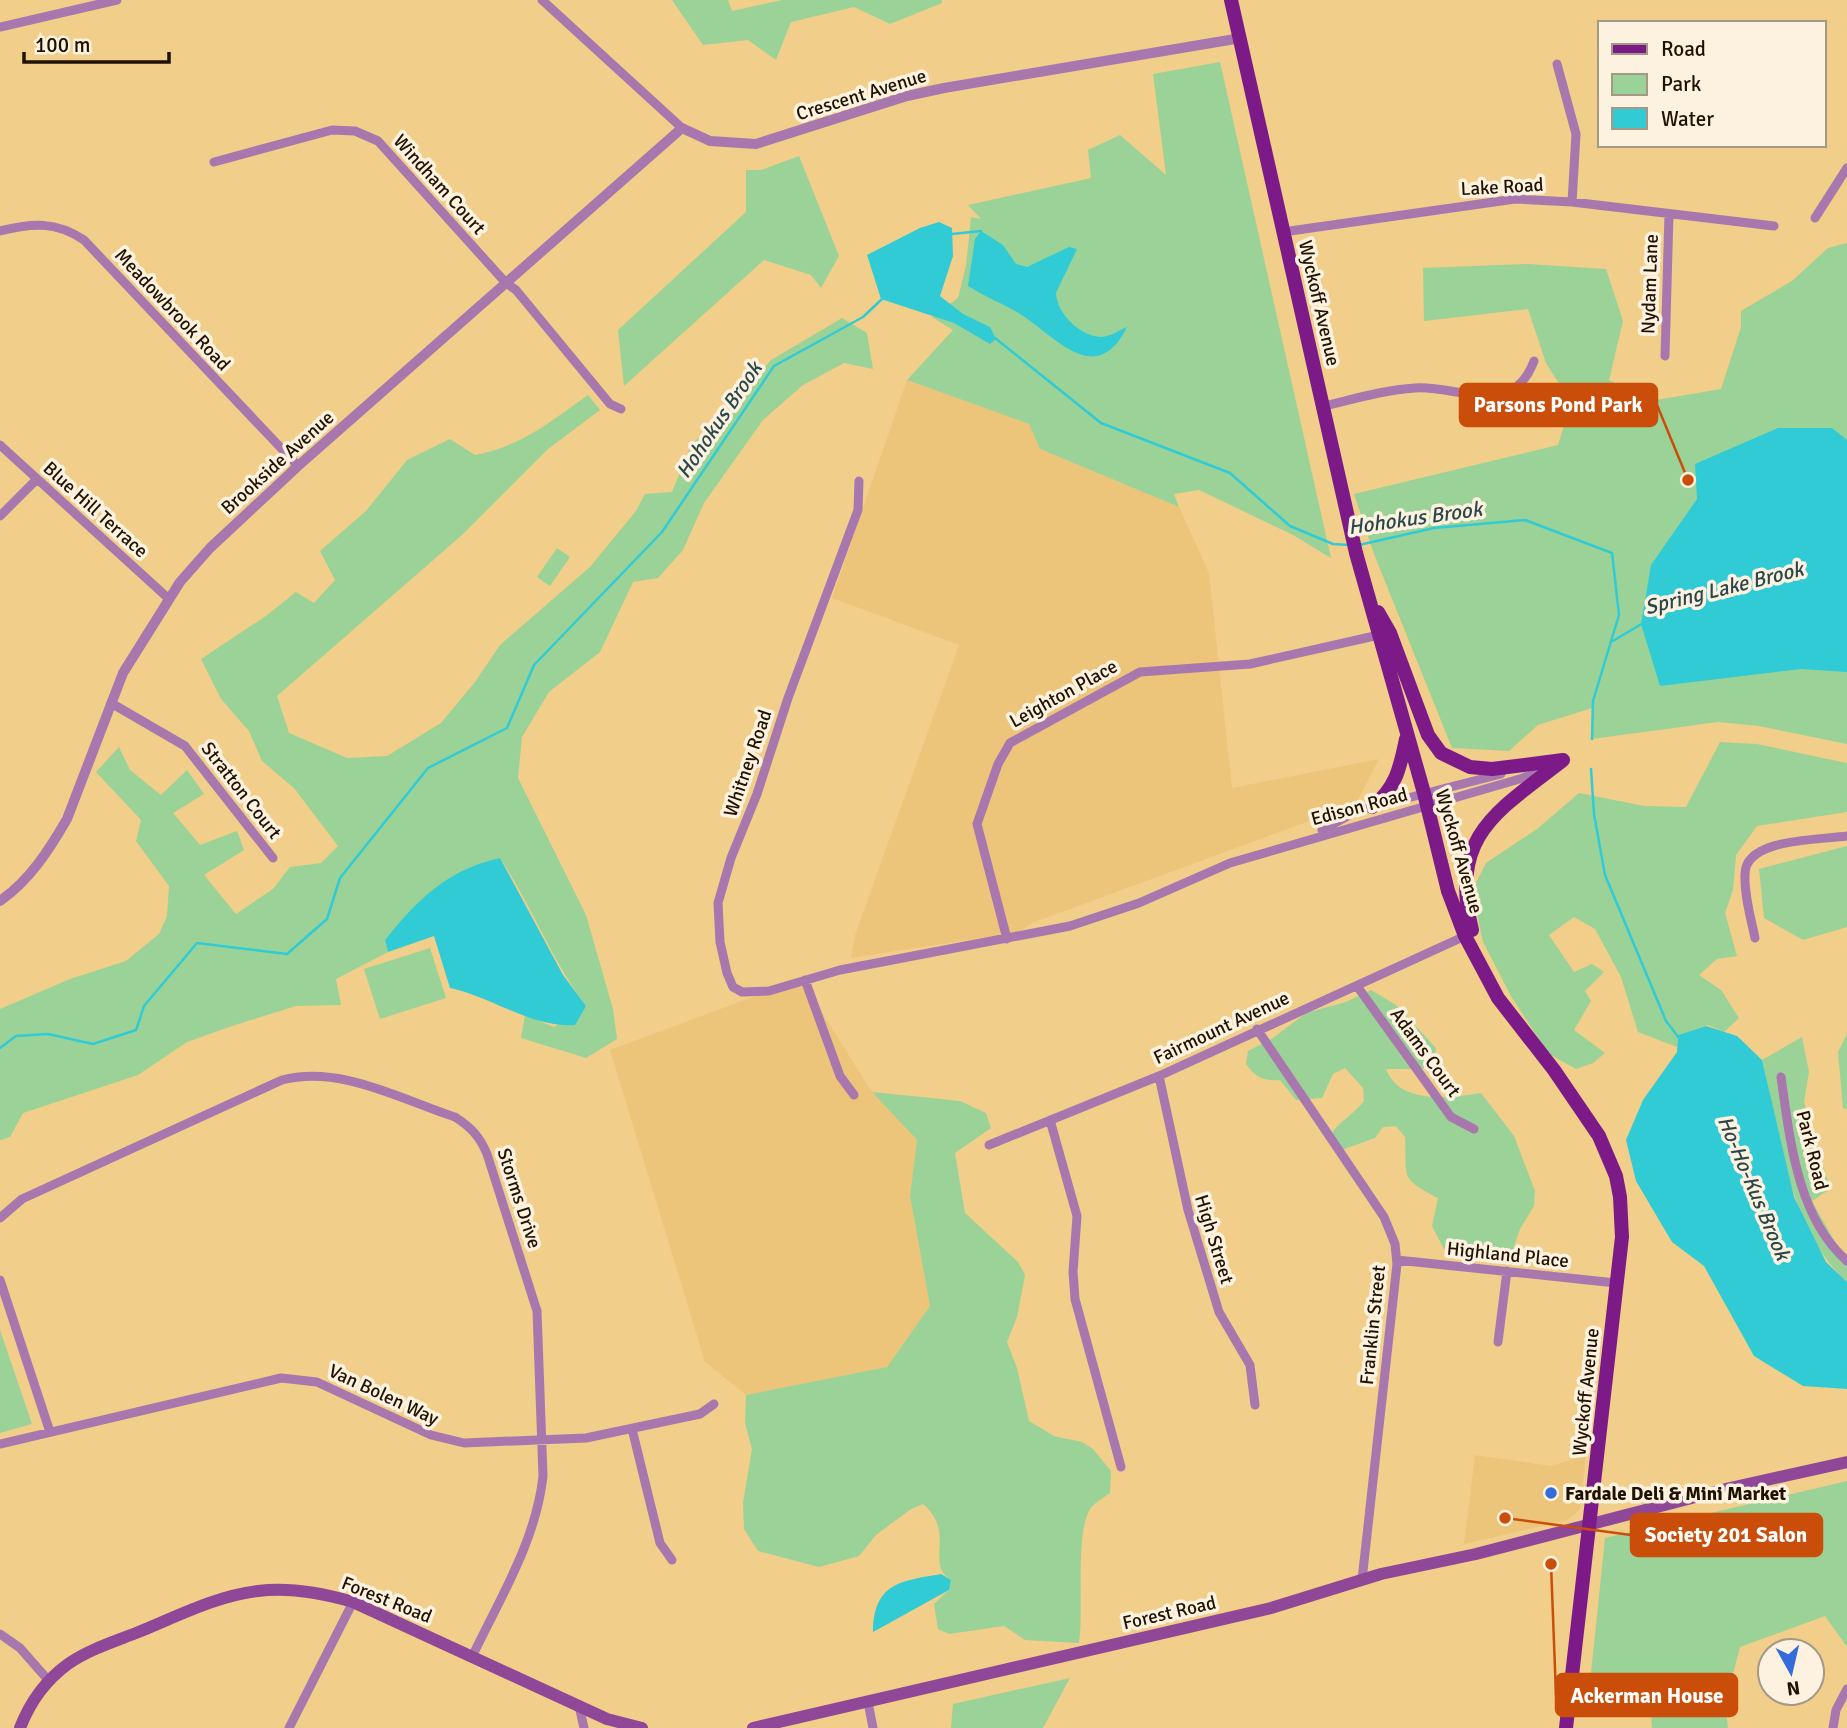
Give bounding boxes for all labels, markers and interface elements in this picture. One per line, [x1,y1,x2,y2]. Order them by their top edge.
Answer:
scale bar [24,21,170,65]
legend [1598,21,1826,147]
text: 100 m [35,32,90,58]
text: Road [1661,36,1706,62]
street label: Crescent Avenue [793,64,929,126]
text: Park [1661,71,1702,97]
text: Water [1661,106,1714,132]
street label: Windham Court [388,130,491,240]
street label: Lake Road [1460,173,1544,201]
street label: Nydam Lane [1636,234,1664,334]
street label: Wyckoff Avenue [1293,238,1345,368]
street label: Meadowbrook Road [109,243,235,376]
water label: Hohokus Brook [670,355,769,483]
callout: Parsons Pond Park [1460,384,1657,426]
text: Parsons Pond Park [1473,392,1643,418]
street label: Brookside Avenue [216,406,339,520]
street label: Blue Hill Terrace [38,456,153,563]
water label: Hohokus Brook [1346,495,1486,540]
water label: Spring Lake Brook [1642,555,1808,620]
street label: Leighton Place [1005,654,1122,733]
street label: Whitney Road [718,707,777,820]
street label: Stratton Court [196,737,287,844]
street label: Edison Road [1308,783,1410,831]
street label: Wyckoff Avenue [1430,786,1488,916]
street label: Fairmount Avenue [1150,986,1293,1070]
street label: Adams Court [1385,1003,1466,1102]
street label: Park Road [1791,1108,1834,1193]
water label: Ho-Ho-Kus Brook [1712,1112,1797,1266]
street label: Storms Drive [492,1145,547,1251]
street label: High Street [1189,1192,1239,1287]
street label: Highland Place [1446,1237,1570,1273]
street label: Franklin Street [1355,1264,1391,1386]
street label: Wyckoff Avenue [1567,1327,1605,1457]
street label: Van Bolen Way [325,1359,443,1431]
place label: Fardale Deli & Mini Market [1565,1482,1786,1506]
marker: Fardale Deli & Mini Market [1543,1485,1559,1501]
callout: Society 201 Salon [1631,1514,1822,1556]
text: Society 201 Salon [1645,1522,1807,1548]
street label: Forest Road [338,1571,435,1629]
street label: Forest Road [1120,1591,1218,1635]
north arrow [1756,1637,1826,1707]
callout: Ackerman House [1556,1674,1737,1716]
text: N [1785,1675,1801,1701]
text: Ackerman House [1570,1683,1724,1709]

